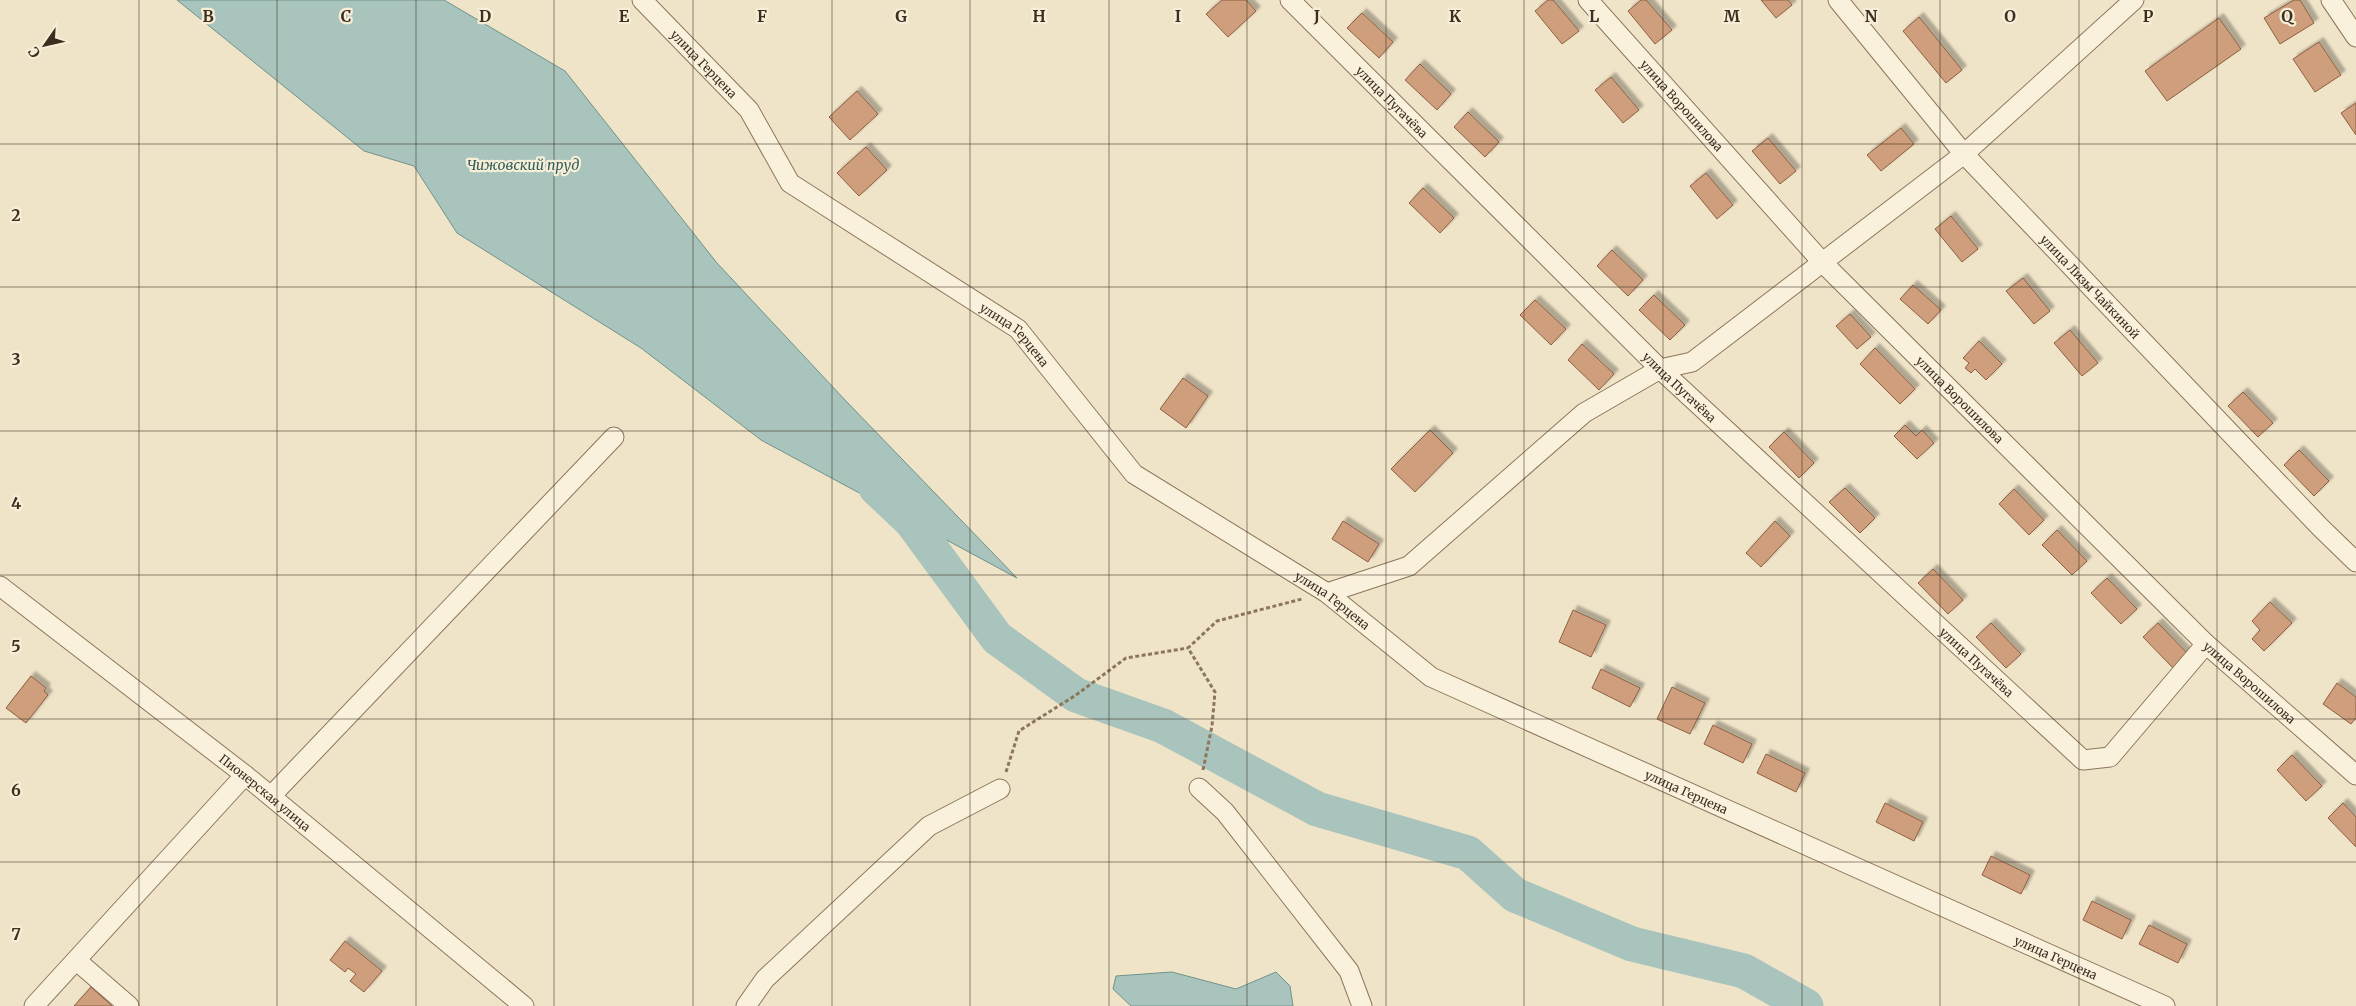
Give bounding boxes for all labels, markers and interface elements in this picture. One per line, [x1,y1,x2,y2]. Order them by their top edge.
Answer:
text: B [202,6,214,26]
text: C [341,6,351,26]
text: D [479,6,491,26]
text: E [619,6,630,26]
text: F [757,6,767,26]
text: G [895,6,907,26]
text: H [1032,6,1046,26]
text: I [1175,6,1181,26]
text: J [1313,6,1320,26]
text: K [1449,6,1461,26]
text: L [1589,6,1599,26]
text: M [1724,6,1741,26]
text: N [1865,6,1878,26]
text: O [2004,6,2016,26]
text: P [2143,6,2154,26]
text: Q [2281,6,2294,26]
north arrow [20,20,70,70]
street label: улица Герцена [668,27,741,101]
text: С [24,43,44,61]
street label: улица Ворошилова [1637,56,1727,154]
street label: улица Пугачёва [1353,63,1431,141]
water label: Чижовский пруд [467,156,579,174]
text: 2 [11,205,21,225]
street label: улица Лизы Чайкиной [2037,231,2143,341]
street label: улица Герцена [977,299,1053,370]
text: 3 [11,349,21,369]
street label: улица Пугачёва [1640,349,1720,425]
street label: улица Ворошилова [1913,353,2007,446]
text: 4 [11,493,21,513]
street label: улица Герцена [1293,568,1374,633]
street label: улица Пугачёва [1937,624,2017,700]
text: 5 [11,636,21,656]
street label: улица Ворошилова [2201,638,2299,727]
street label: Пионерская улица [216,751,314,834]
street label: улица Герцена [1643,766,1731,817]
text: 6 [11,780,21,800]
text: 7 [11,924,21,944]
street label: улица Герцена [2012,932,2100,982]

